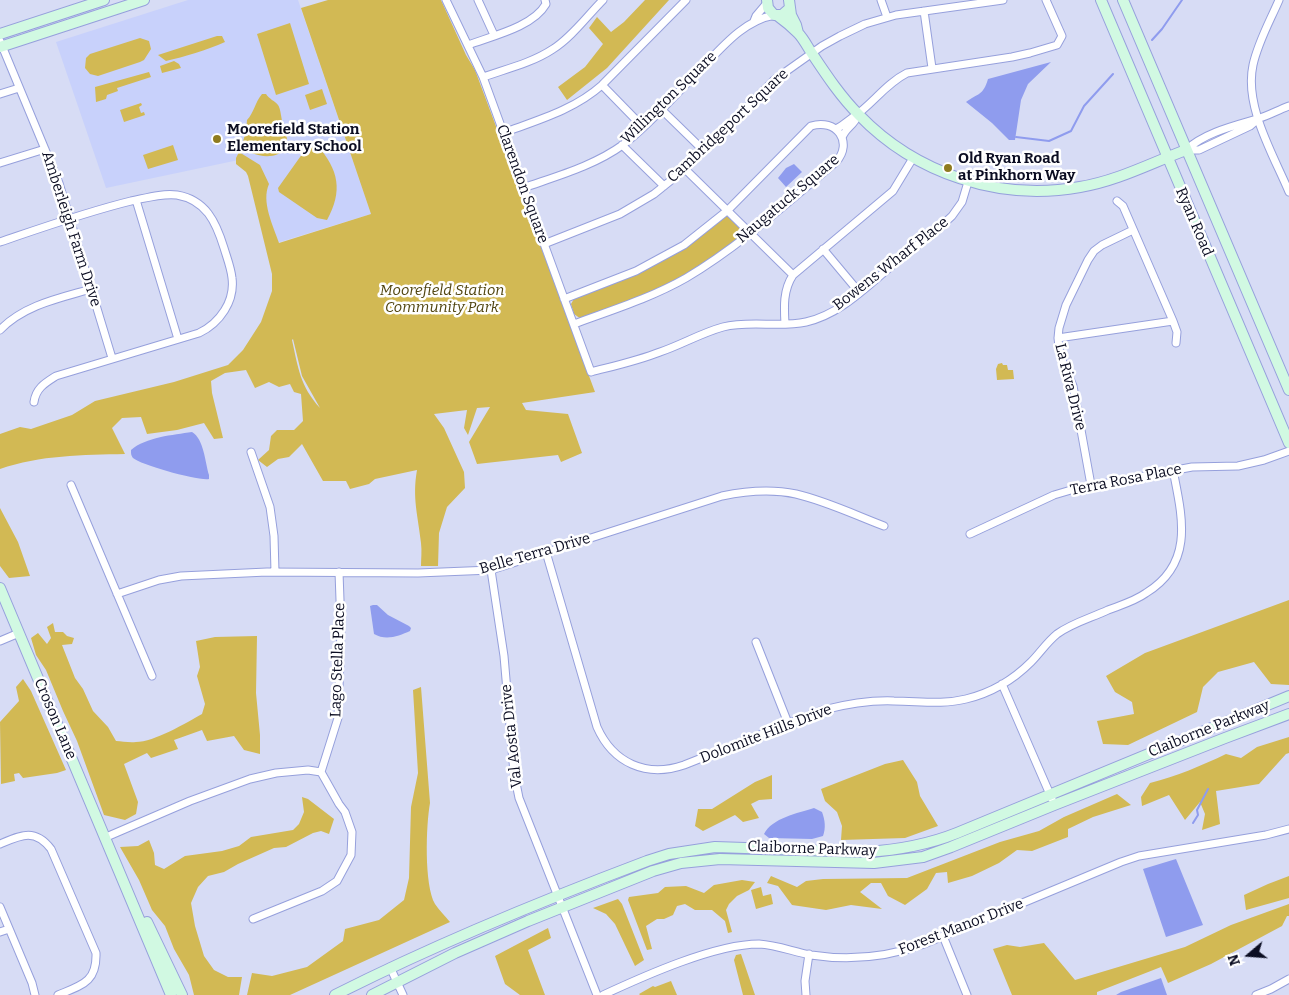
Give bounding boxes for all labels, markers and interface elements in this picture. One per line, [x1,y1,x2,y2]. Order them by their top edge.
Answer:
street label: Willington Square [617,48,721,148]
street label: Cambridgeport Square [664,65,792,187]
place label: Moorefield Station Elementary School [227,121,362,156]
street label: Clarendon Square [492,122,552,246]
marker: Moorefield Station Elementary School [211,133,223,145]
street label: Amberleigh Farm Drive [37,149,105,309]
place label: Old Ryan Road at Pinkhorn Way [958,150,1075,185]
street label: Naugatuck Square [733,151,843,247]
marker: Old Ryan Road at Pinkhorn Way [942,162,954,174]
street label: Ryan Road [1171,185,1217,259]
street label: Bowens Wharf Place [830,213,952,315]
park label: Moorefield Station Community Park [380,282,504,317]
street label: La Riva Drive [1051,342,1089,432]
street label: Terra Rosa Place [1069,460,1183,500]
street label: Belle Terra Drive [477,530,593,578]
street label: Lago Stella Place [327,602,349,718]
street label: Croson Lane [30,676,80,762]
street label: Val Aosta Drive [498,683,526,789]
street label: Claiborne Parkway [1146,696,1272,762]
street label: Dolomite Hills Drive [698,701,834,767]
street label: Claiborne Parkway [747,838,877,860]
street label: Forest Manor Drive [896,895,1026,959]
north arrow [1224,930,1274,980]
text: N [1225,952,1244,968]

